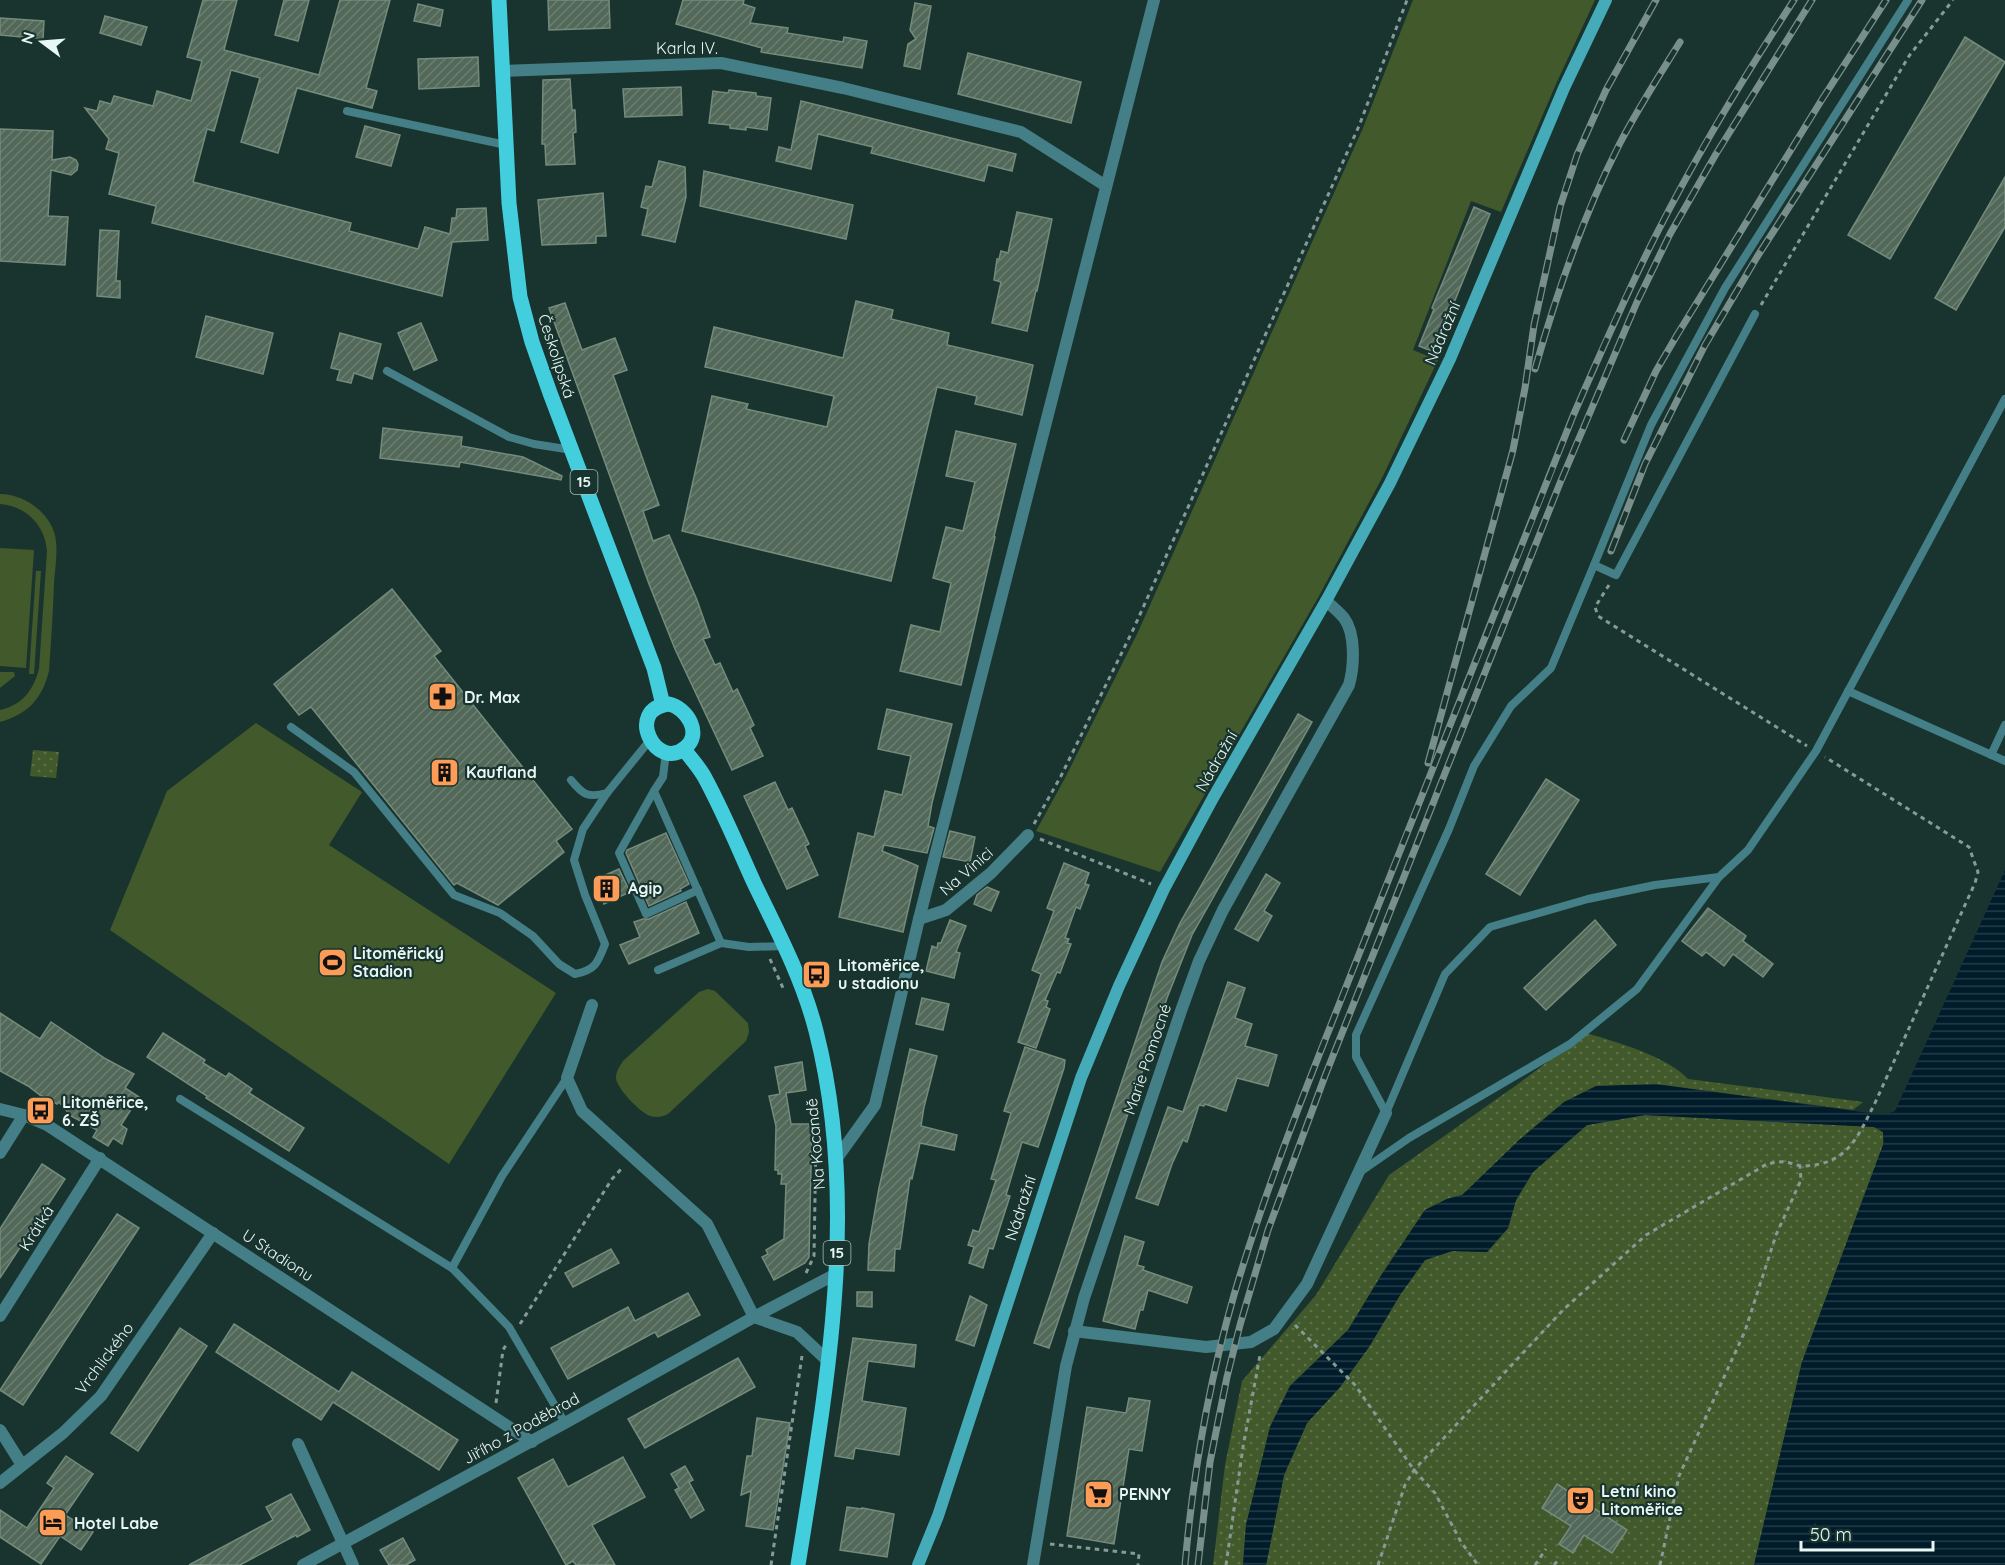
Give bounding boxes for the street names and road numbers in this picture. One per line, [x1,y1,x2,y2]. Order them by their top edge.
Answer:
street label: Karla IV. [656,38,718,58]
street label: Nádražní [1420,298,1465,368]
street label: Českolipská [534,311,580,401]
road number: 15 [570,470,598,494]
street label: Nádražní [1191,726,1242,795]
street label: Na Vinici [935,842,997,900]
street label: Marie Pomocné [1119,1001,1175,1117]
street label: Na Kocandě [801,1097,829,1191]
street label: Nádražní [1000,1172,1040,1243]
street label: Krátká [14,1202,58,1254]
street label: U Stadionu [239,1225,317,1285]
road number: 15 [824,1241,850,1265]
street label: Vrchlického [70,1318,138,1398]
street label: Jiřího z Poděbrad [459,1388,583,1468]

